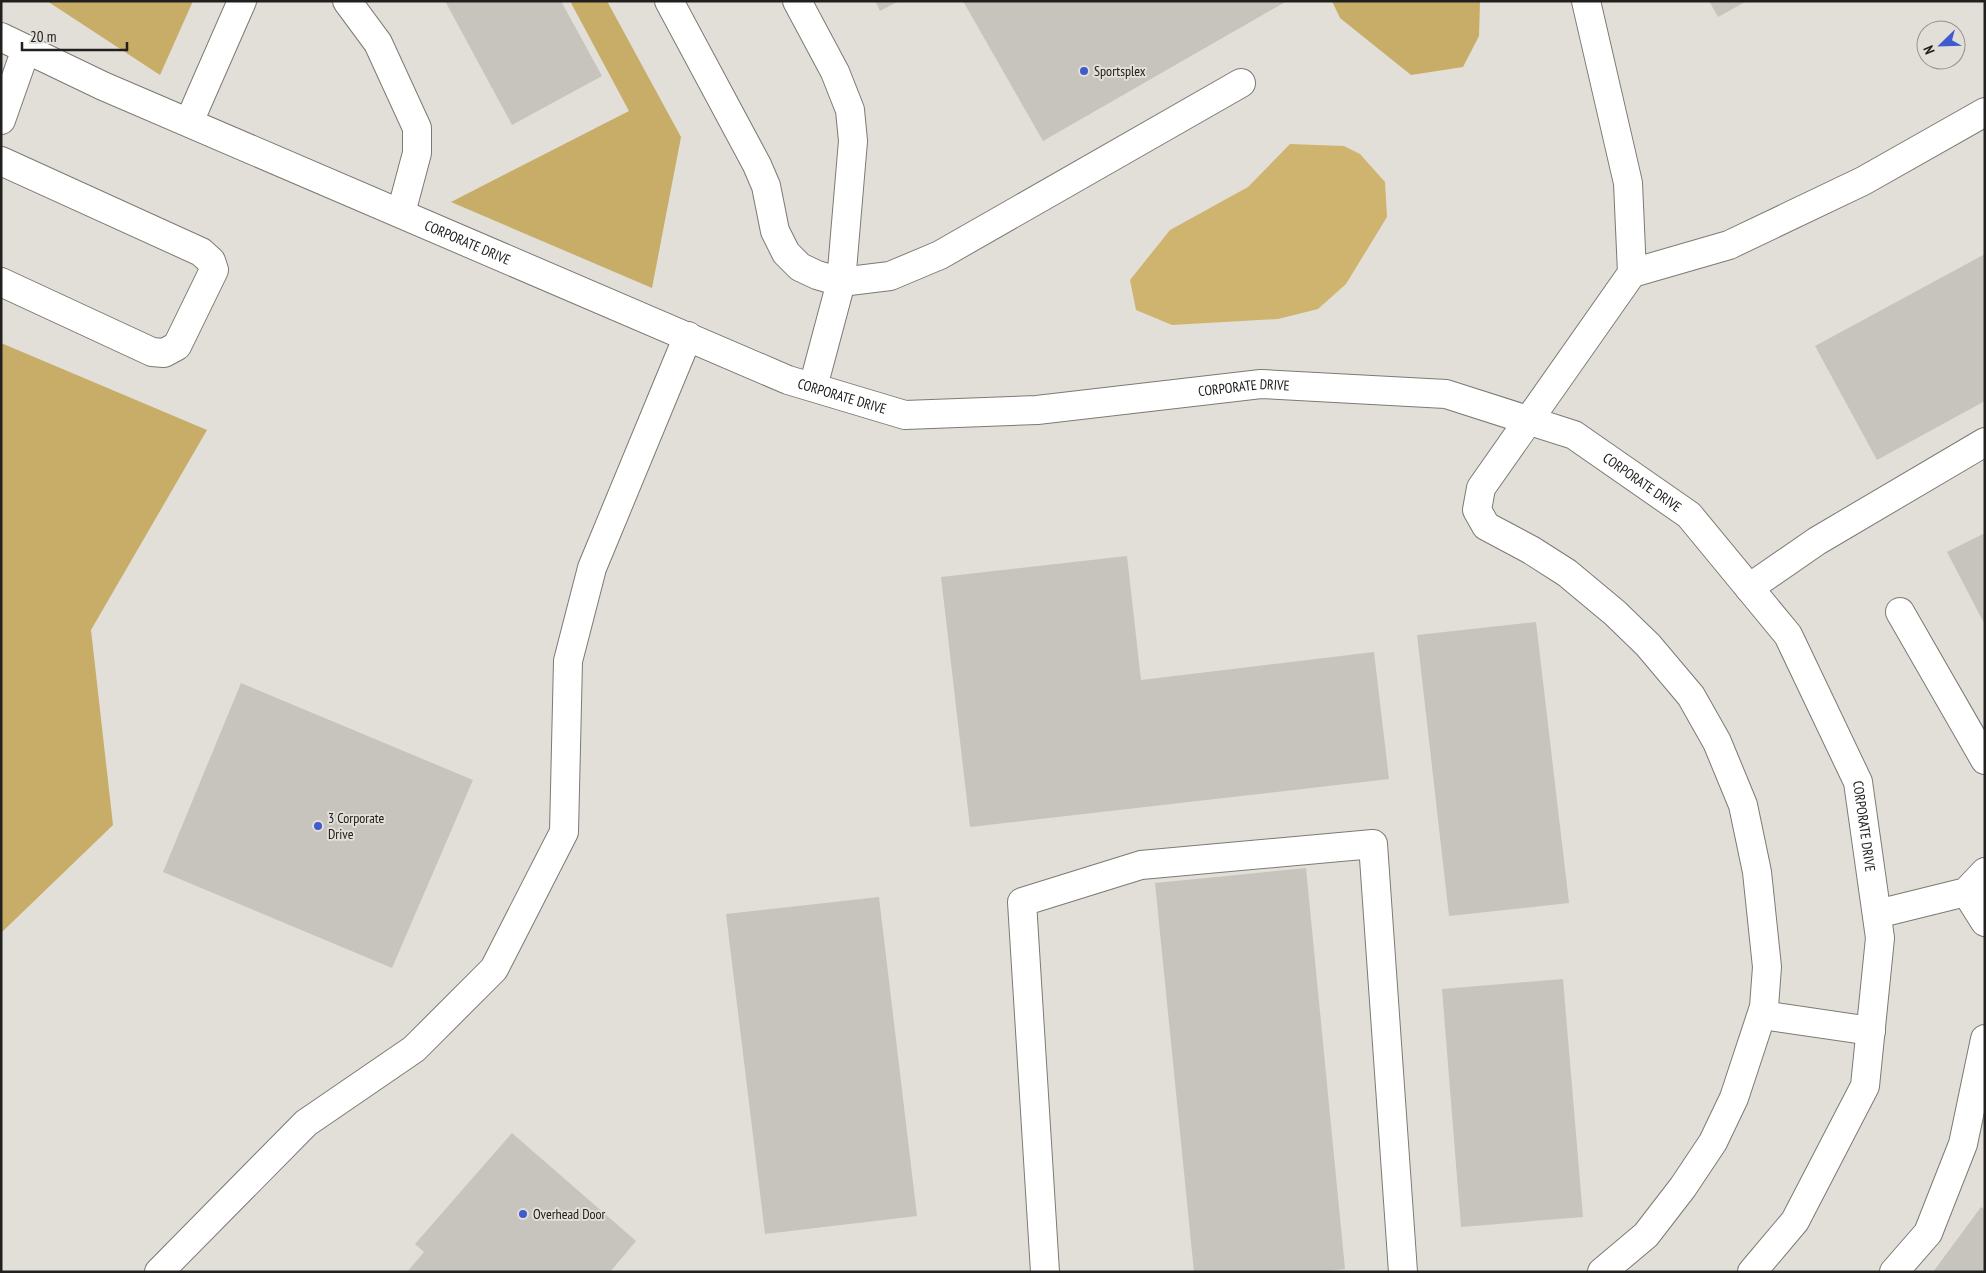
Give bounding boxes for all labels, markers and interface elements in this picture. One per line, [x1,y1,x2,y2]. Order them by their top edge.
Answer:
scale bar [22,20,128,52]
north arrow [1916,20,1966,70]
text: 20 m [30,27,56,46]
text: N [1919,43,1939,57]
place label: Sportsplex [1094,62,1146,80]
marker: Sportsplex [1078,65,1090,77]
street label: CORPORATE DRIVE [422,216,513,269]
street label: CORPORATE DRIVE [796,374,889,418]
street label: CORPORATE DRIVE [1197,375,1290,400]
street label: CORPORATE DRIVE [1599,449,1685,516]
street label: CORPORATE DRIVE [1849,779,1880,873]
place label: 3 Corporate Drive [328,809,384,843]
marker: 3 Corporate Drive [312,820,324,832]
place label: Overhead Door [533,1205,606,1223]
marker: Overhead Door [517,1208,529,1220]

